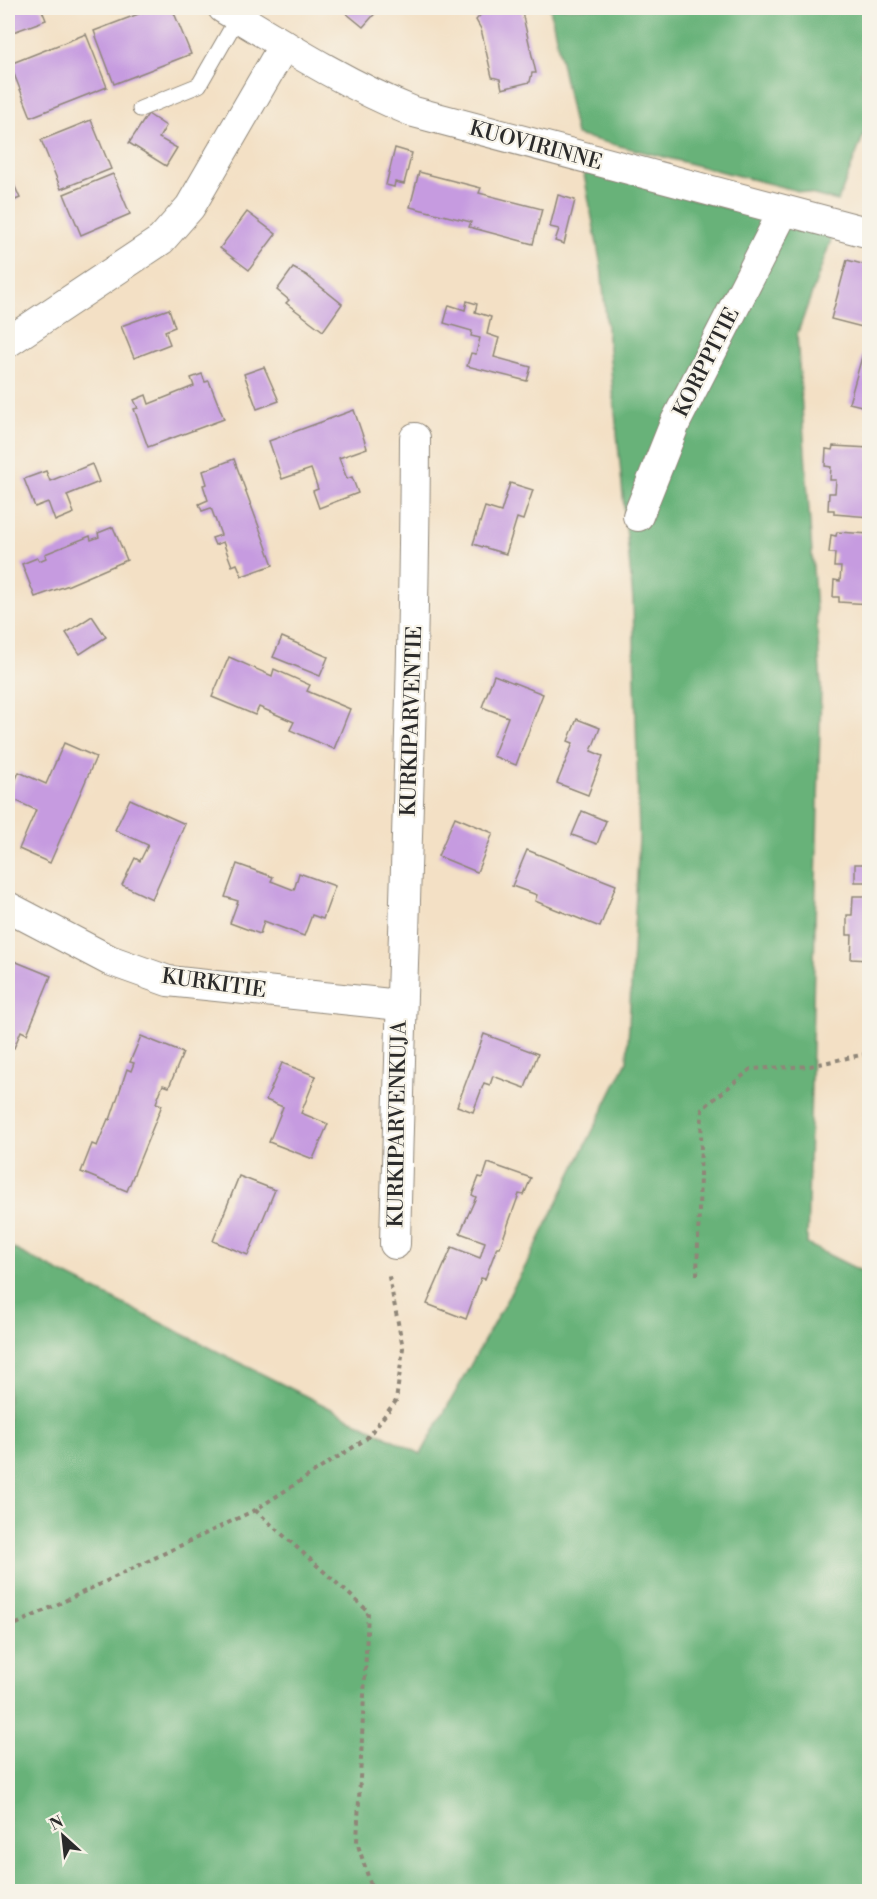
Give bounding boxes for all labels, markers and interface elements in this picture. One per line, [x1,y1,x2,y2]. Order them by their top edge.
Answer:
street label: KUOVIRINNE [467,116,605,176]
street label: KORPPITIE [668,303,746,422]
street label: KURKIPARVENTIE [396,625,428,817]
street label: KURKITIE [160,964,268,1004]
street label: KURKIPARVENKUJA [383,1020,413,1228]
north arrow [33,1806,93,1866]
text: N [46,1812,67,1835]

